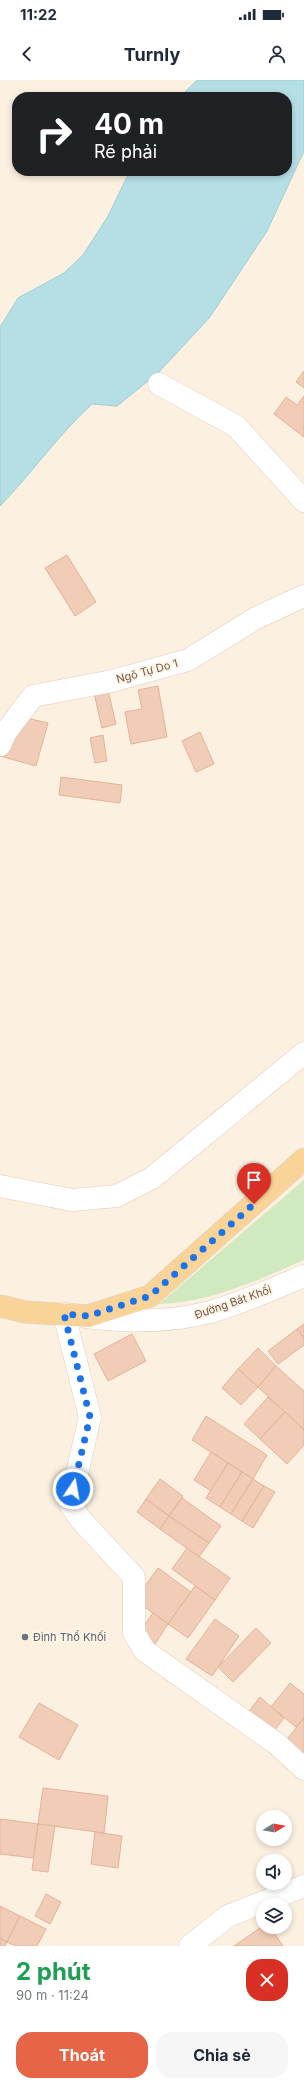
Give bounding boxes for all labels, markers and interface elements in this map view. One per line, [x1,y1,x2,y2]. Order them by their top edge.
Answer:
text: 11:22 [20,5,57,24]
icon: back [16,43,38,65]
icon: person [266,43,288,65]
text: Turnly [124,44,180,65]
text: 40 m [94,107,164,141]
icon: right [28,108,80,160]
text: Rẽ phải [94,141,157,162]
street label: Ngõ Tự Do 1 [115,656,179,686]
pin [237,1163,271,1204]
icon: arrive [243,1169,265,1191]
street label: Đường Bát Khối [193,1282,273,1322]
position arrow [52,1468,94,1510]
place label: Đình Thổ Khối [33,1630,106,1644]
marker: Đình Thổ Khối [20,1632,30,1642]
north arrow [256,1810,292,1846]
map controls [256,1810,292,1934]
button: sound [256,1854,292,1890]
button: layers [256,1898,292,1934]
text: 2 phút [16,1957,91,1986]
button: close [246,1959,288,2001]
text: 90 m · 11:24 [16,1987,89,2003]
button: Thoát [16,2032,148,2078]
button: Chia sẻ [156,2032,288,2078]

